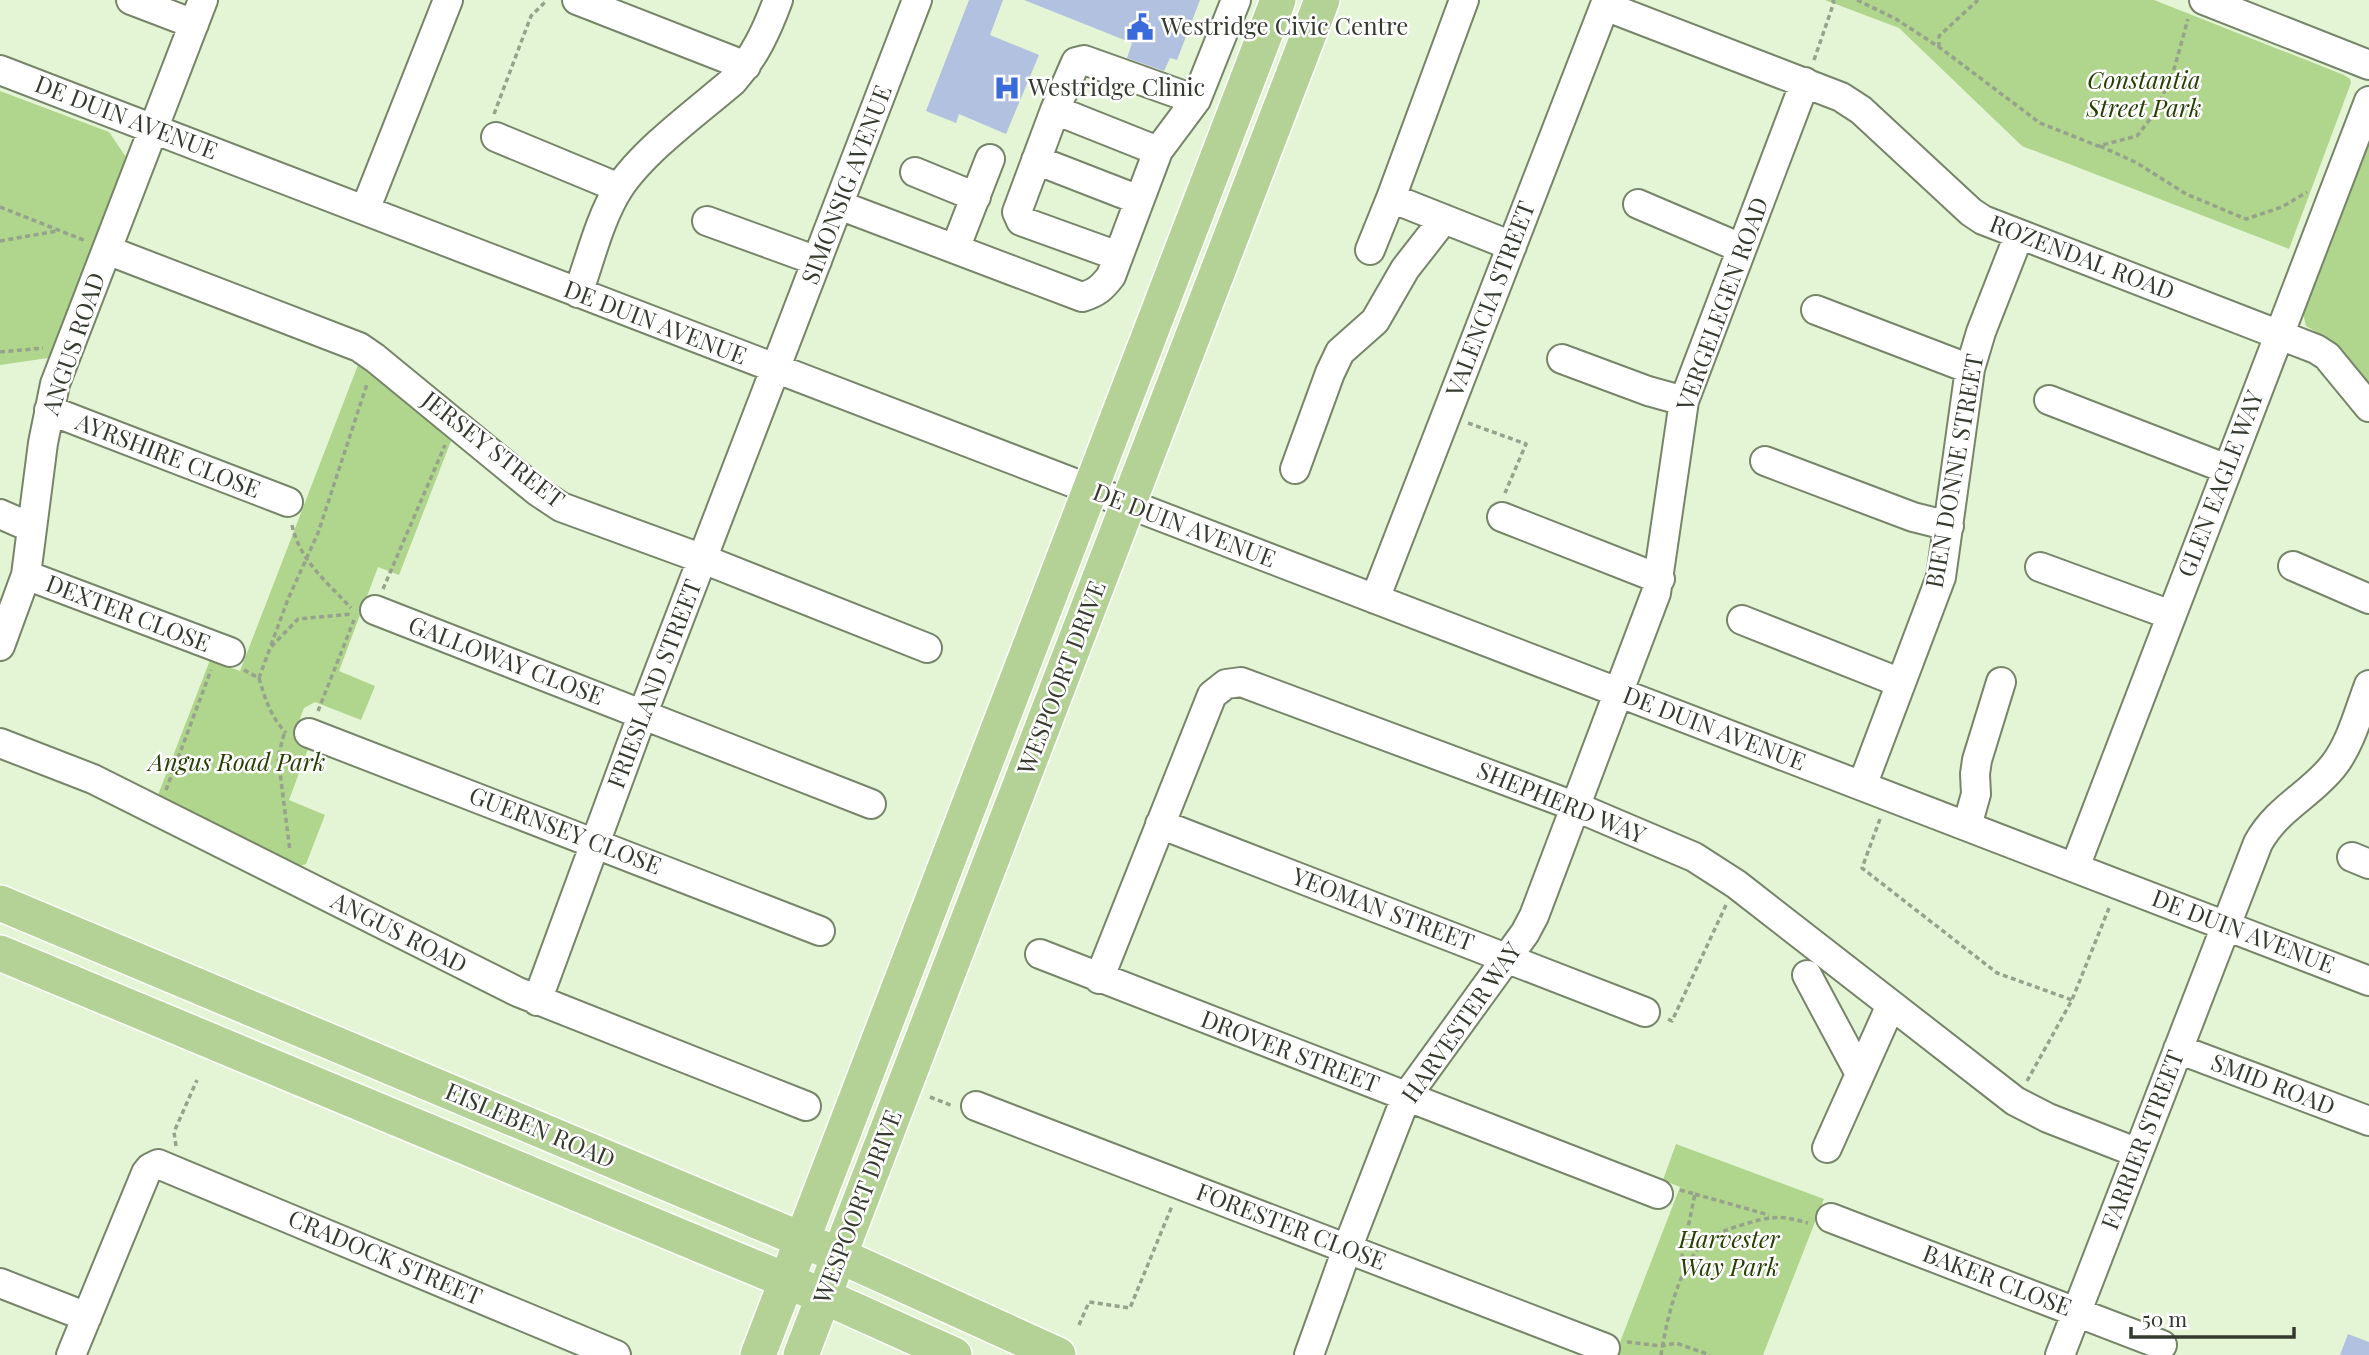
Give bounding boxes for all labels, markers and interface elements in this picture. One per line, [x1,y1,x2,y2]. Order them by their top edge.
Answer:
place label: Westridge Civic Centre [1160,9,1408,41]
public building icon: Westridge Civic Centre [1125,12,1155,42]
park label: Constantia Street Park [2086,63,2201,123]
street label: DE DUIN AVENUE [31,67,223,166]
place label: Westridge Clinic [1027,70,1205,102]
hospital icon: Westridge Clinic [992,73,1022,103]
street label: SIMONSIG AVENUE [792,80,898,288]
street label: VERGELEGEN ROAD [1667,192,1775,415]
street label: VALENCIA STREET [1437,196,1541,402]
street label: ROZENDAL ROAD [1986,206,2180,306]
street label: ANGUS ROAD [32,268,111,420]
street label: DE DUIN AVENUE [560,272,752,371]
street label: BIEN DONNE STREET [1917,351,1989,590]
street label: JERSEY STREET [416,382,572,514]
street label: GLEN EAGLE WAY [2169,385,2270,581]
street label: AYRSHIRE CLOSE [71,404,266,504]
street label: DE DUIN AVENUE [1089,475,1281,574]
street label: DEXTER CLOSE [42,566,216,658]
street label: FRIESLAND STREET [599,574,708,792]
street label: WESPOORT DRIVE [1008,576,1112,780]
street label: GALLOWAY CLOSE [404,607,609,711]
street label: DE DUIN AVENUE [1619,678,1811,777]
park label: Angus Road Park [146,745,325,777]
street label: SHEPHERD WAY [1473,753,1652,850]
street label: GUERNSEY CLOSE [465,778,666,881]
street label: YEOMAN STREET [1287,858,1479,958]
street label: DE DUIN AVENUE [2148,881,2340,980]
street label: ANGUS ROAD [326,883,473,979]
street label: HARVESTER WAY [1393,935,1528,1108]
street label: DROVER STREET [1197,1001,1385,1099]
street label: FARRIER STREET [2092,1045,2190,1234]
street label: SMID ROAD [2207,1045,2340,1121]
street label: EISLEBEN ROAD [441,1074,621,1174]
street label: WESPOORT DRIVE [804,1105,908,1309]
street label: FORESTER CLOSE [1192,1174,1391,1276]
street label: CRADOCK STREET [284,1201,488,1311]
park label: Harvester Way Park [1677,1222,1780,1282]
street label: BAKER CLOSE [1919,1236,2077,1322]
scale bar [2131,1296,2294,1340]
text: 50 m [2142,1304,2188,1332]

